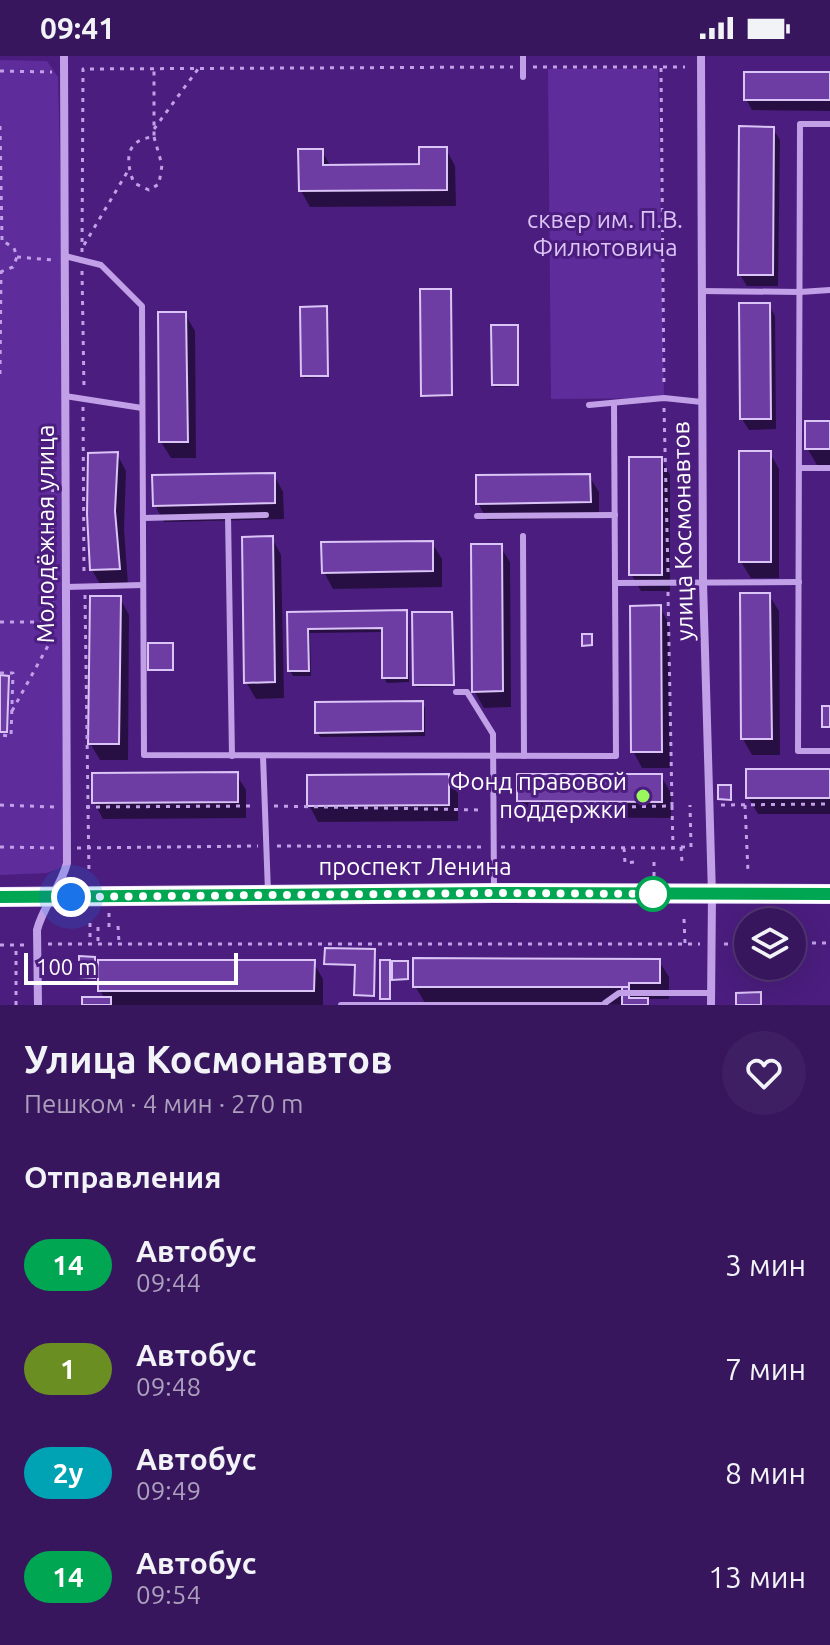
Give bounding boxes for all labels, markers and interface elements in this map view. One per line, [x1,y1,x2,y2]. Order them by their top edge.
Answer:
text: 09:41 [40,11,115,45]
park label: сквер им. П.В. Филютовича [527,206,683,261]
street label: улица Космонавтов [667,421,698,641]
street label: Молодёжная улица [32,425,59,643]
place label: Фонд правовой поддержки [450,768,627,823]
marker: Фонд правовой поддержки [634,787,652,805]
street label: проспект Ленина [318,853,512,880]
your location [51,877,91,917]
unlabelled marker [636,877,670,911]
map controls [734,908,806,980]
button: layers [734,908,806,980]
scale bar [24,949,238,985]
text: 100 m [36,954,97,979]
button: heart [722,1031,806,1115]
text: Улица Космонавтов [24,1038,393,1080]
text: Пешком · 4 мин · 270 m [24,1089,303,1118]
text: Отправления [24,1160,221,1194]
text: Автобус [136,1234,256,1268]
text: 3 мин [725,1248,806,1282]
text: 14 [52,1249,84,1280]
text: 09:44 [136,1268,201,1297]
text: Автобус [136,1338,256,1372]
text: 7 мин [725,1352,806,1386]
text: 1 [60,1353,76,1384]
text: 09:48 [136,1372,201,1401]
text: Автобус [136,1442,256,1476]
text: 8 мин [725,1456,806,1490]
text: 2у [53,1457,83,1488]
text: 09:49 [136,1476,201,1505]
text: Автобус [136,1546,256,1580]
text: 13 мин [708,1560,806,1594]
text: 14 [52,1561,84,1592]
text: 09:54 [136,1580,201,1609]

